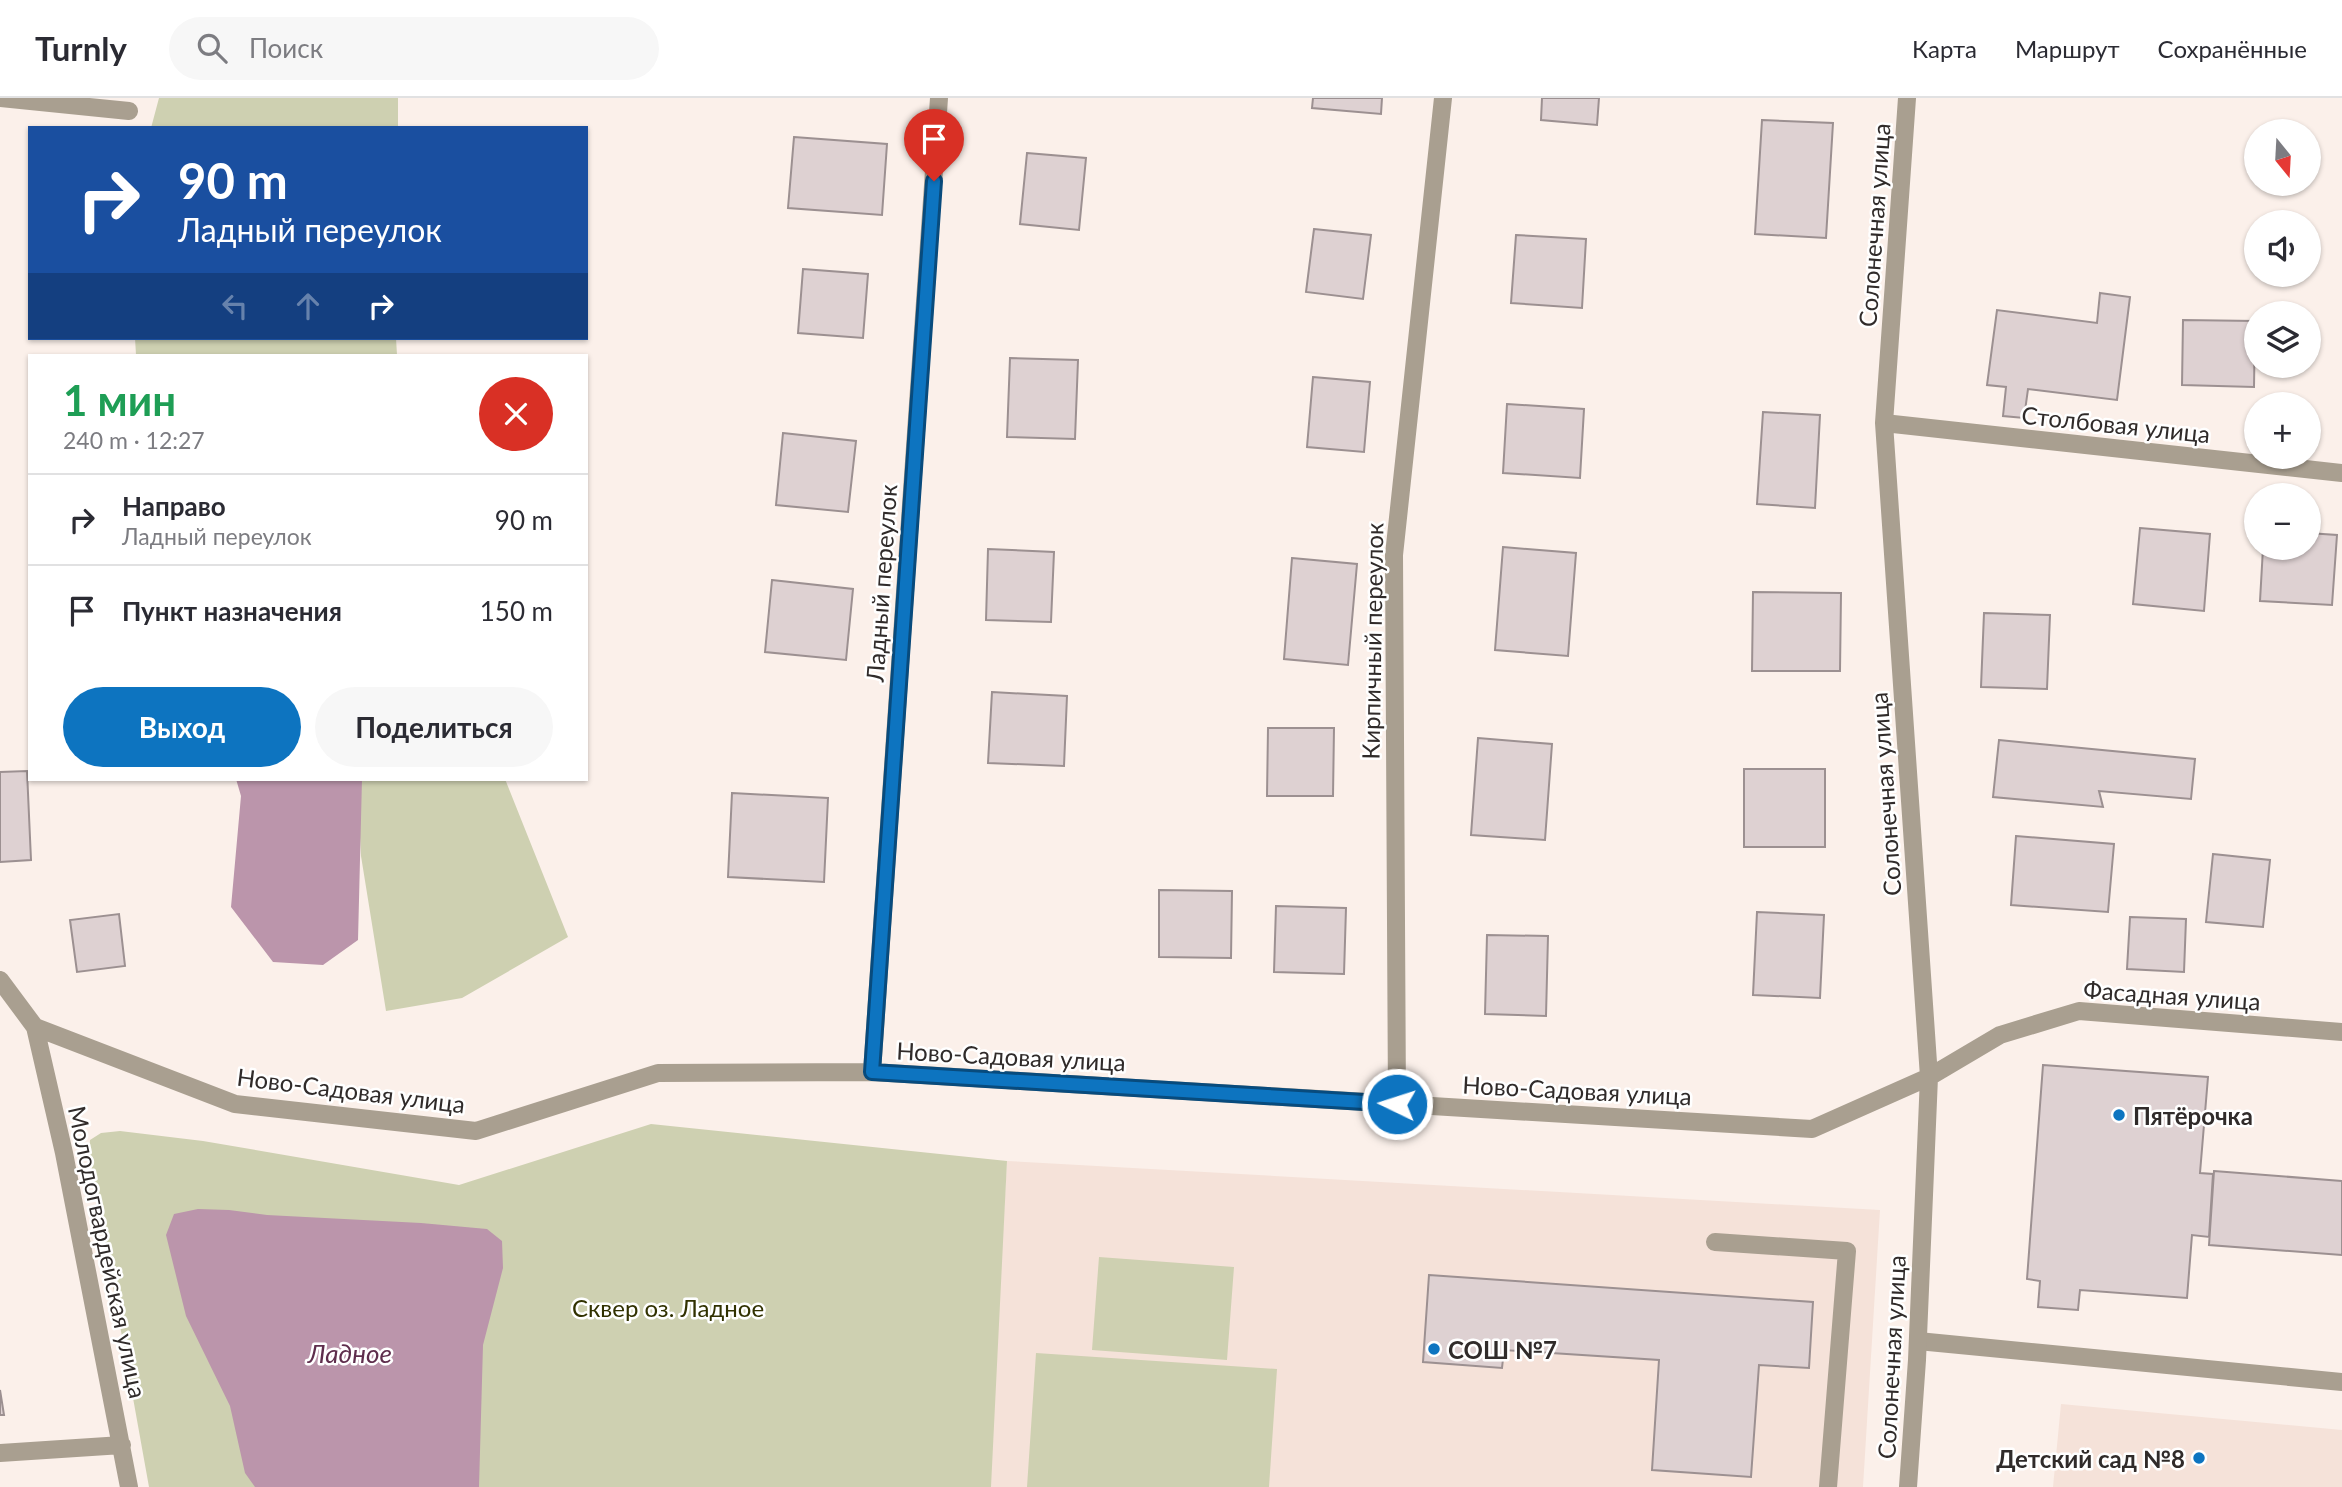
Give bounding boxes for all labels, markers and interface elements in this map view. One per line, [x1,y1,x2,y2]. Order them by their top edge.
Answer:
search box [169,17,659,80]
text: Turnly [35,28,127,68]
icon: search [193,29,231,67]
text: Поиск [249,32,323,64]
text: Карта [1912,34,1977,63]
text: Маршрут [2015,34,2120,63]
text: Сохранённые [2158,34,2307,63]
pin [904,109,964,181]
north arrow [2244,119,2320,196]
map controls [2244,119,2321,560]
icon: arrive [915,120,953,158]
street label: Солонечная улица [1852,122,1896,328]
text: 90 m [178,151,288,209]
icon: right [63,154,154,245]
text: Ладный переулок [178,210,442,249]
button: sound [2244,210,2321,287]
icon: left [216,287,254,325]
icon: ahead [289,287,327,325]
icon: right [362,287,400,325]
button: layers [2244,301,2321,378]
text: 1 мин [63,375,176,425]
button: close [479,377,553,451]
button: + [2244,392,2321,469]
street label: Столбовая улица [2020,400,2212,448]
text: 240 m · 12:27 [63,426,205,454]
street label: Ладный переулок [860,483,902,684]
button: − [2244,483,2321,560]
text: Направо [122,490,226,522]
icon: right [63,501,101,539]
text: 90 m [495,504,553,536]
text: Ладный переулок [122,522,312,550]
street label: Кирпичный переулок [1355,522,1389,760]
icon: arrive [63,592,101,630]
text: Пункт назначения [122,595,342,627]
text: 150 m [480,595,553,627]
button: Выход [63,687,301,767]
button: Поделиться [315,687,553,767]
street label: Солонечная улица [1863,691,1907,897]
street label: Фасадная улица [2082,974,2262,1016]
street label: Ново-Садовая улица [896,1036,1126,1076]
street label: Ново-Садовая улица [235,1062,467,1118]
position arrow [1360,1067,1434,1141]
street label: Ново-Садовая улица [1462,1070,1692,1110]
place label: Пятёрочка [2133,1101,2253,1130]
street label: Молодогвардейская улица [63,1103,153,1401]
marker: Пятёрочка [2111,1107,2127,1123]
street label: Солонечная улица [1871,1254,1911,1460]
park label: Сквер оз. Ладное [572,1293,764,1322]
place label: СОШ №7 [1448,1335,1557,1364]
water label: Ладное [307,1337,392,1369]
marker: СОШ №7 [1426,1341,1442,1357]
place label: Детский сад №8 [1996,1444,2185,1473]
marker: Детский сад №8 [2191,1450,2207,1466]

